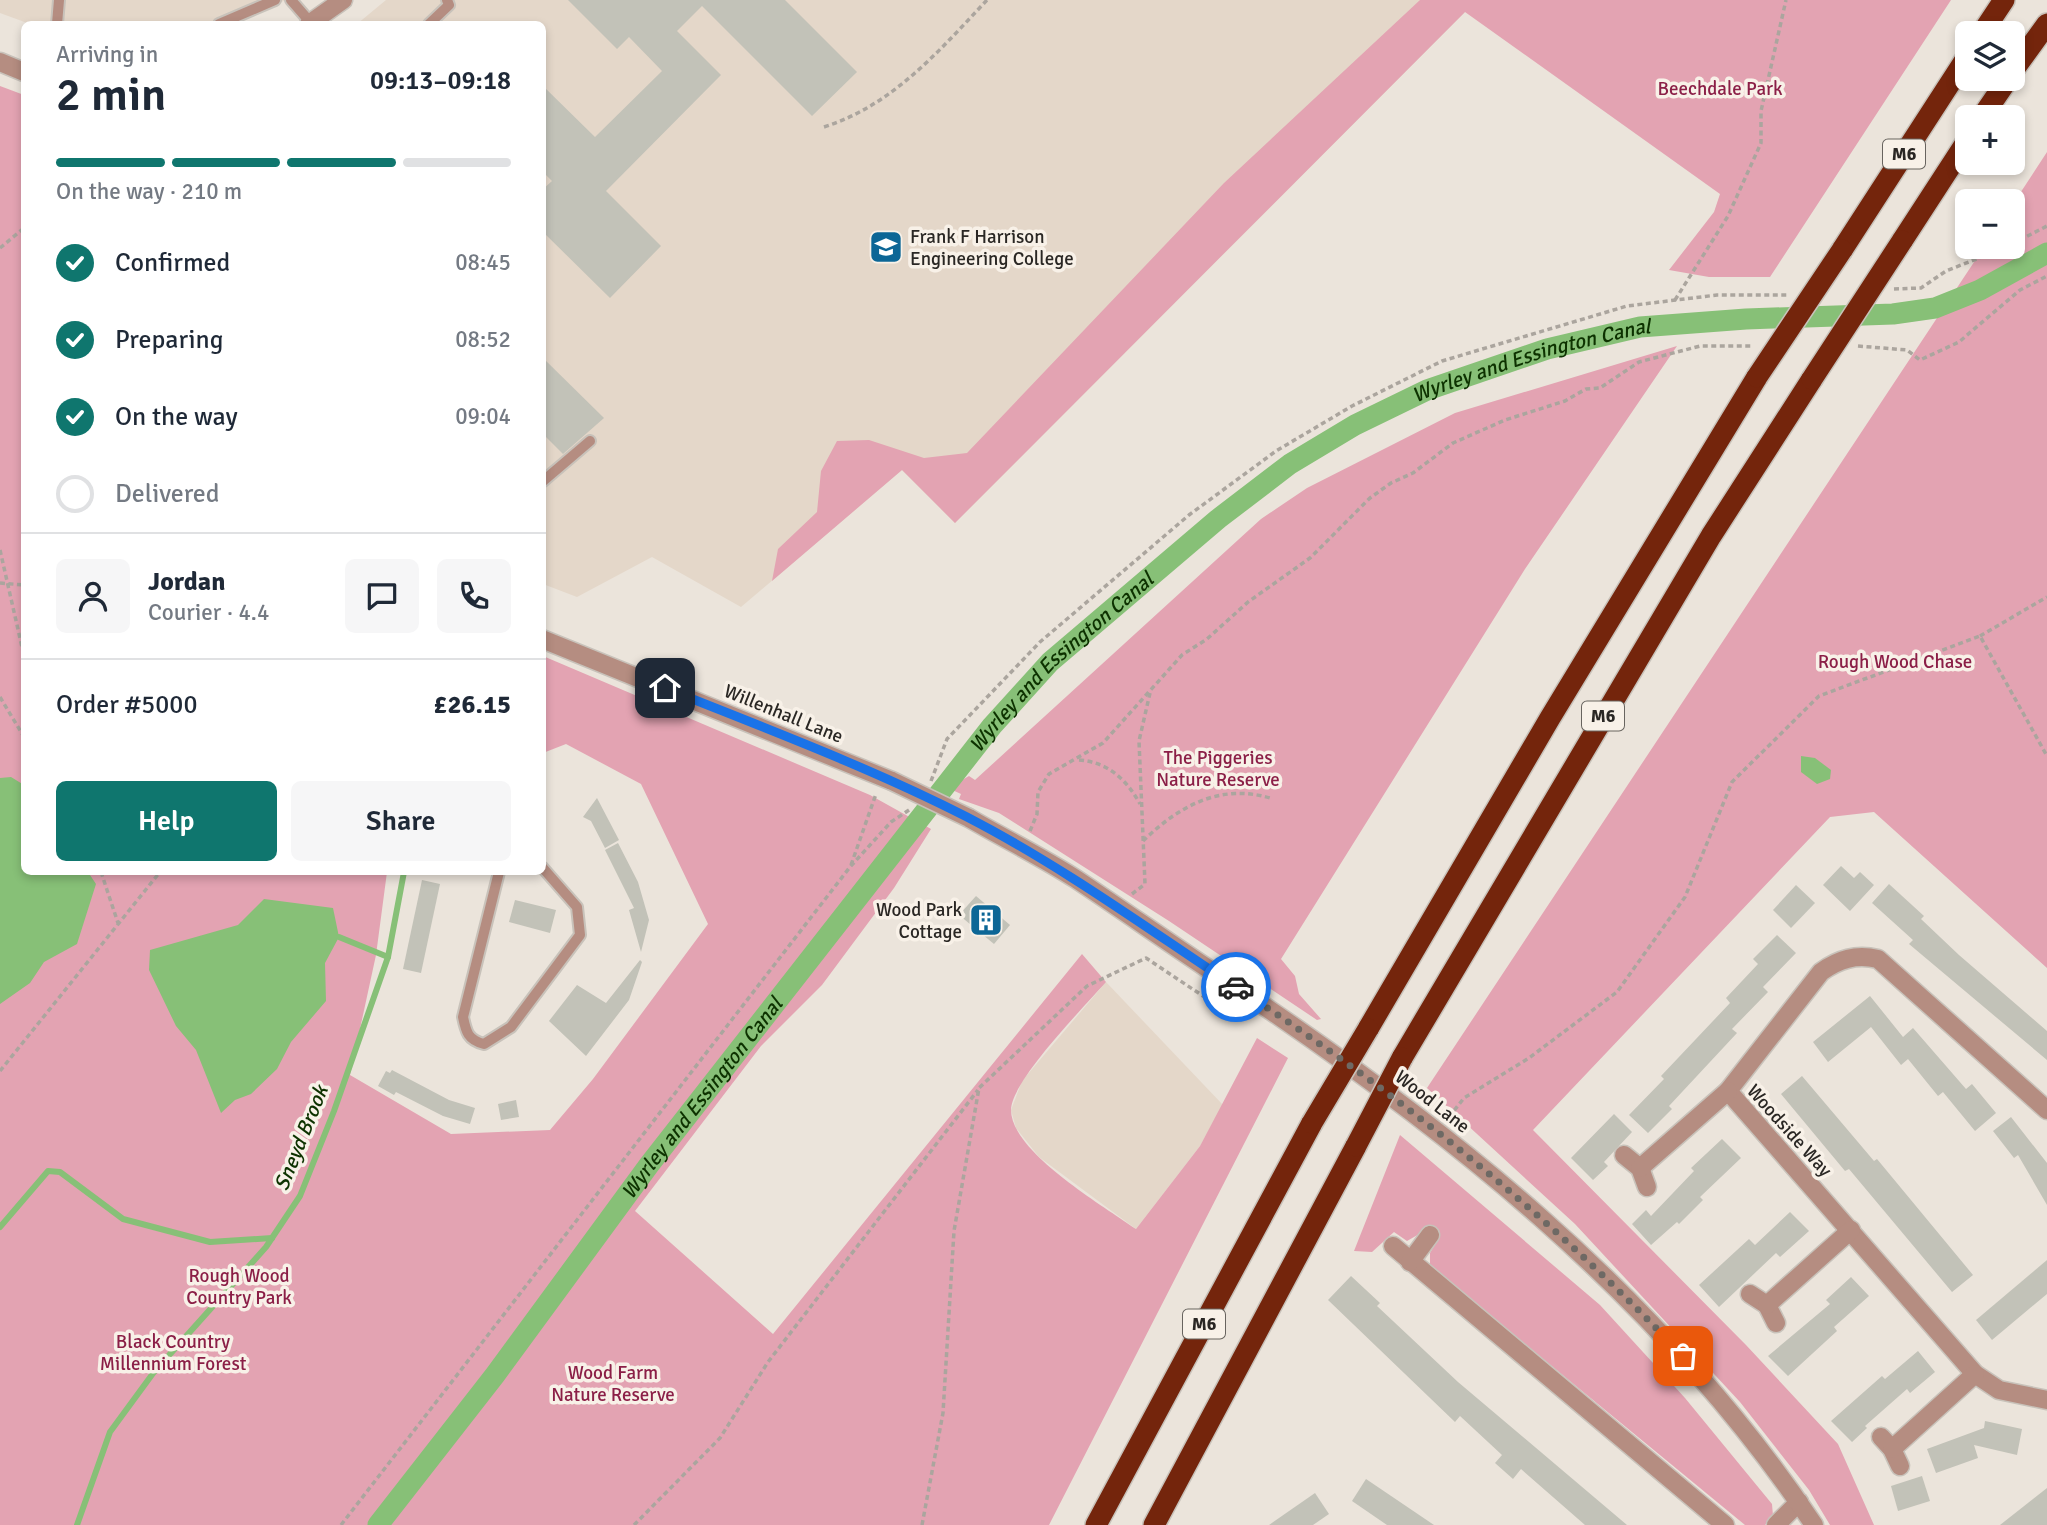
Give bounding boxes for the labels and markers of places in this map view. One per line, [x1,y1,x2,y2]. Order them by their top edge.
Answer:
place label: Frank F Harrison Engineering College [910,225,1074,271]
school or university icon: Frank F Harrison Engineering College [867,228,905,266]
pin [635,658,695,718]
place label: Wood Park Cottage [876,898,962,944]
building icon: Wood Park Cottage [967,901,1005,939]
pin [1653,1326,1713,1386]

